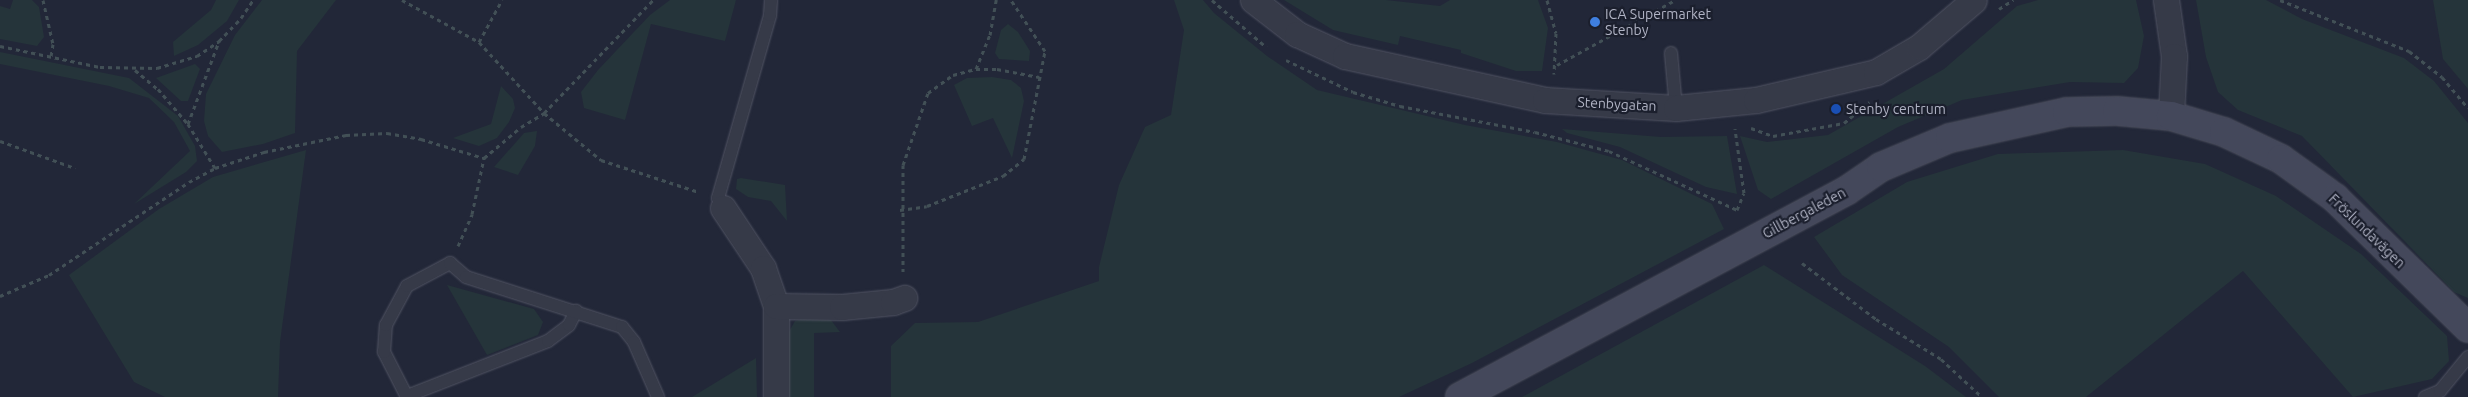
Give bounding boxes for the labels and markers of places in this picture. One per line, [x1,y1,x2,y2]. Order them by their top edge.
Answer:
place label: ICA Supermarket Stenby [1605,6,1711,38]
marker: ICA Supermarket Stenby [1589,16,1601,28]
place label: Stenby centrum [1846,101,1946,117]
marker: Stenby centrum [1830,103,1842,115]

